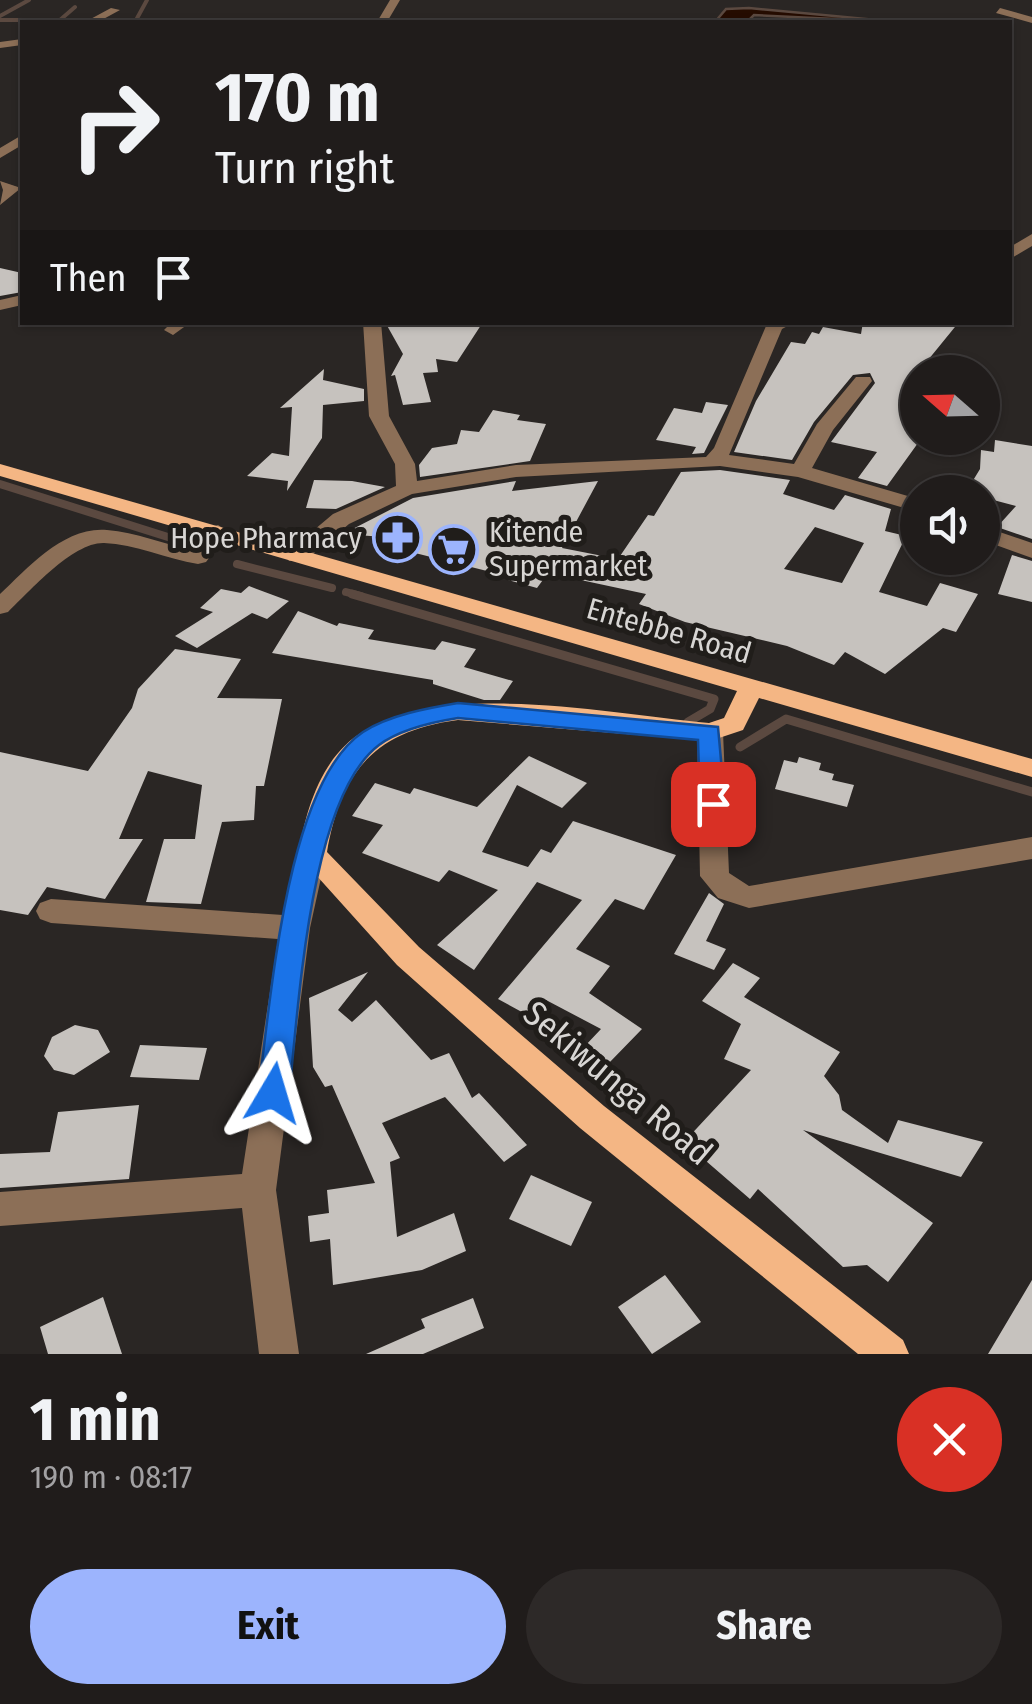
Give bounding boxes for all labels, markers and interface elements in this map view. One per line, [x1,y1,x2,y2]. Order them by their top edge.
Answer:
text: 170 m [215,56,380,140]
icon: right [50,60,180,190]
text: Turn right [215,141,394,195]
icon: arrive [146,250,201,305]
text: Then [50,255,126,301]
north arrow [900,355,1000,455]
map controls [900,355,1000,575]
button: sound [900,475,1000,575]
pharmacy icon: Hope Pharmacy [371,512,423,564]
place label: Kitende Supermarket [489,514,648,584]
place label: Hope Pharmacy [170,520,363,556]
supermarket icon: Kitende Supermarket [428,523,480,575]
street label: Entebbe Road [582,590,756,672]
pin [671,762,756,847]
icon: arrive [686,777,741,832]
street label: Sekiwunga Road [515,992,721,1174]
position arrow [221,1041,325,1145]
text: 1 min [30,1384,161,1456]
button: close [897,1387,1002,1492]
text: 190 m · 08:17 [30,1458,192,1496]
button: Exit [30,1569,506,1684]
button: Share [526,1569,1002,1684]

